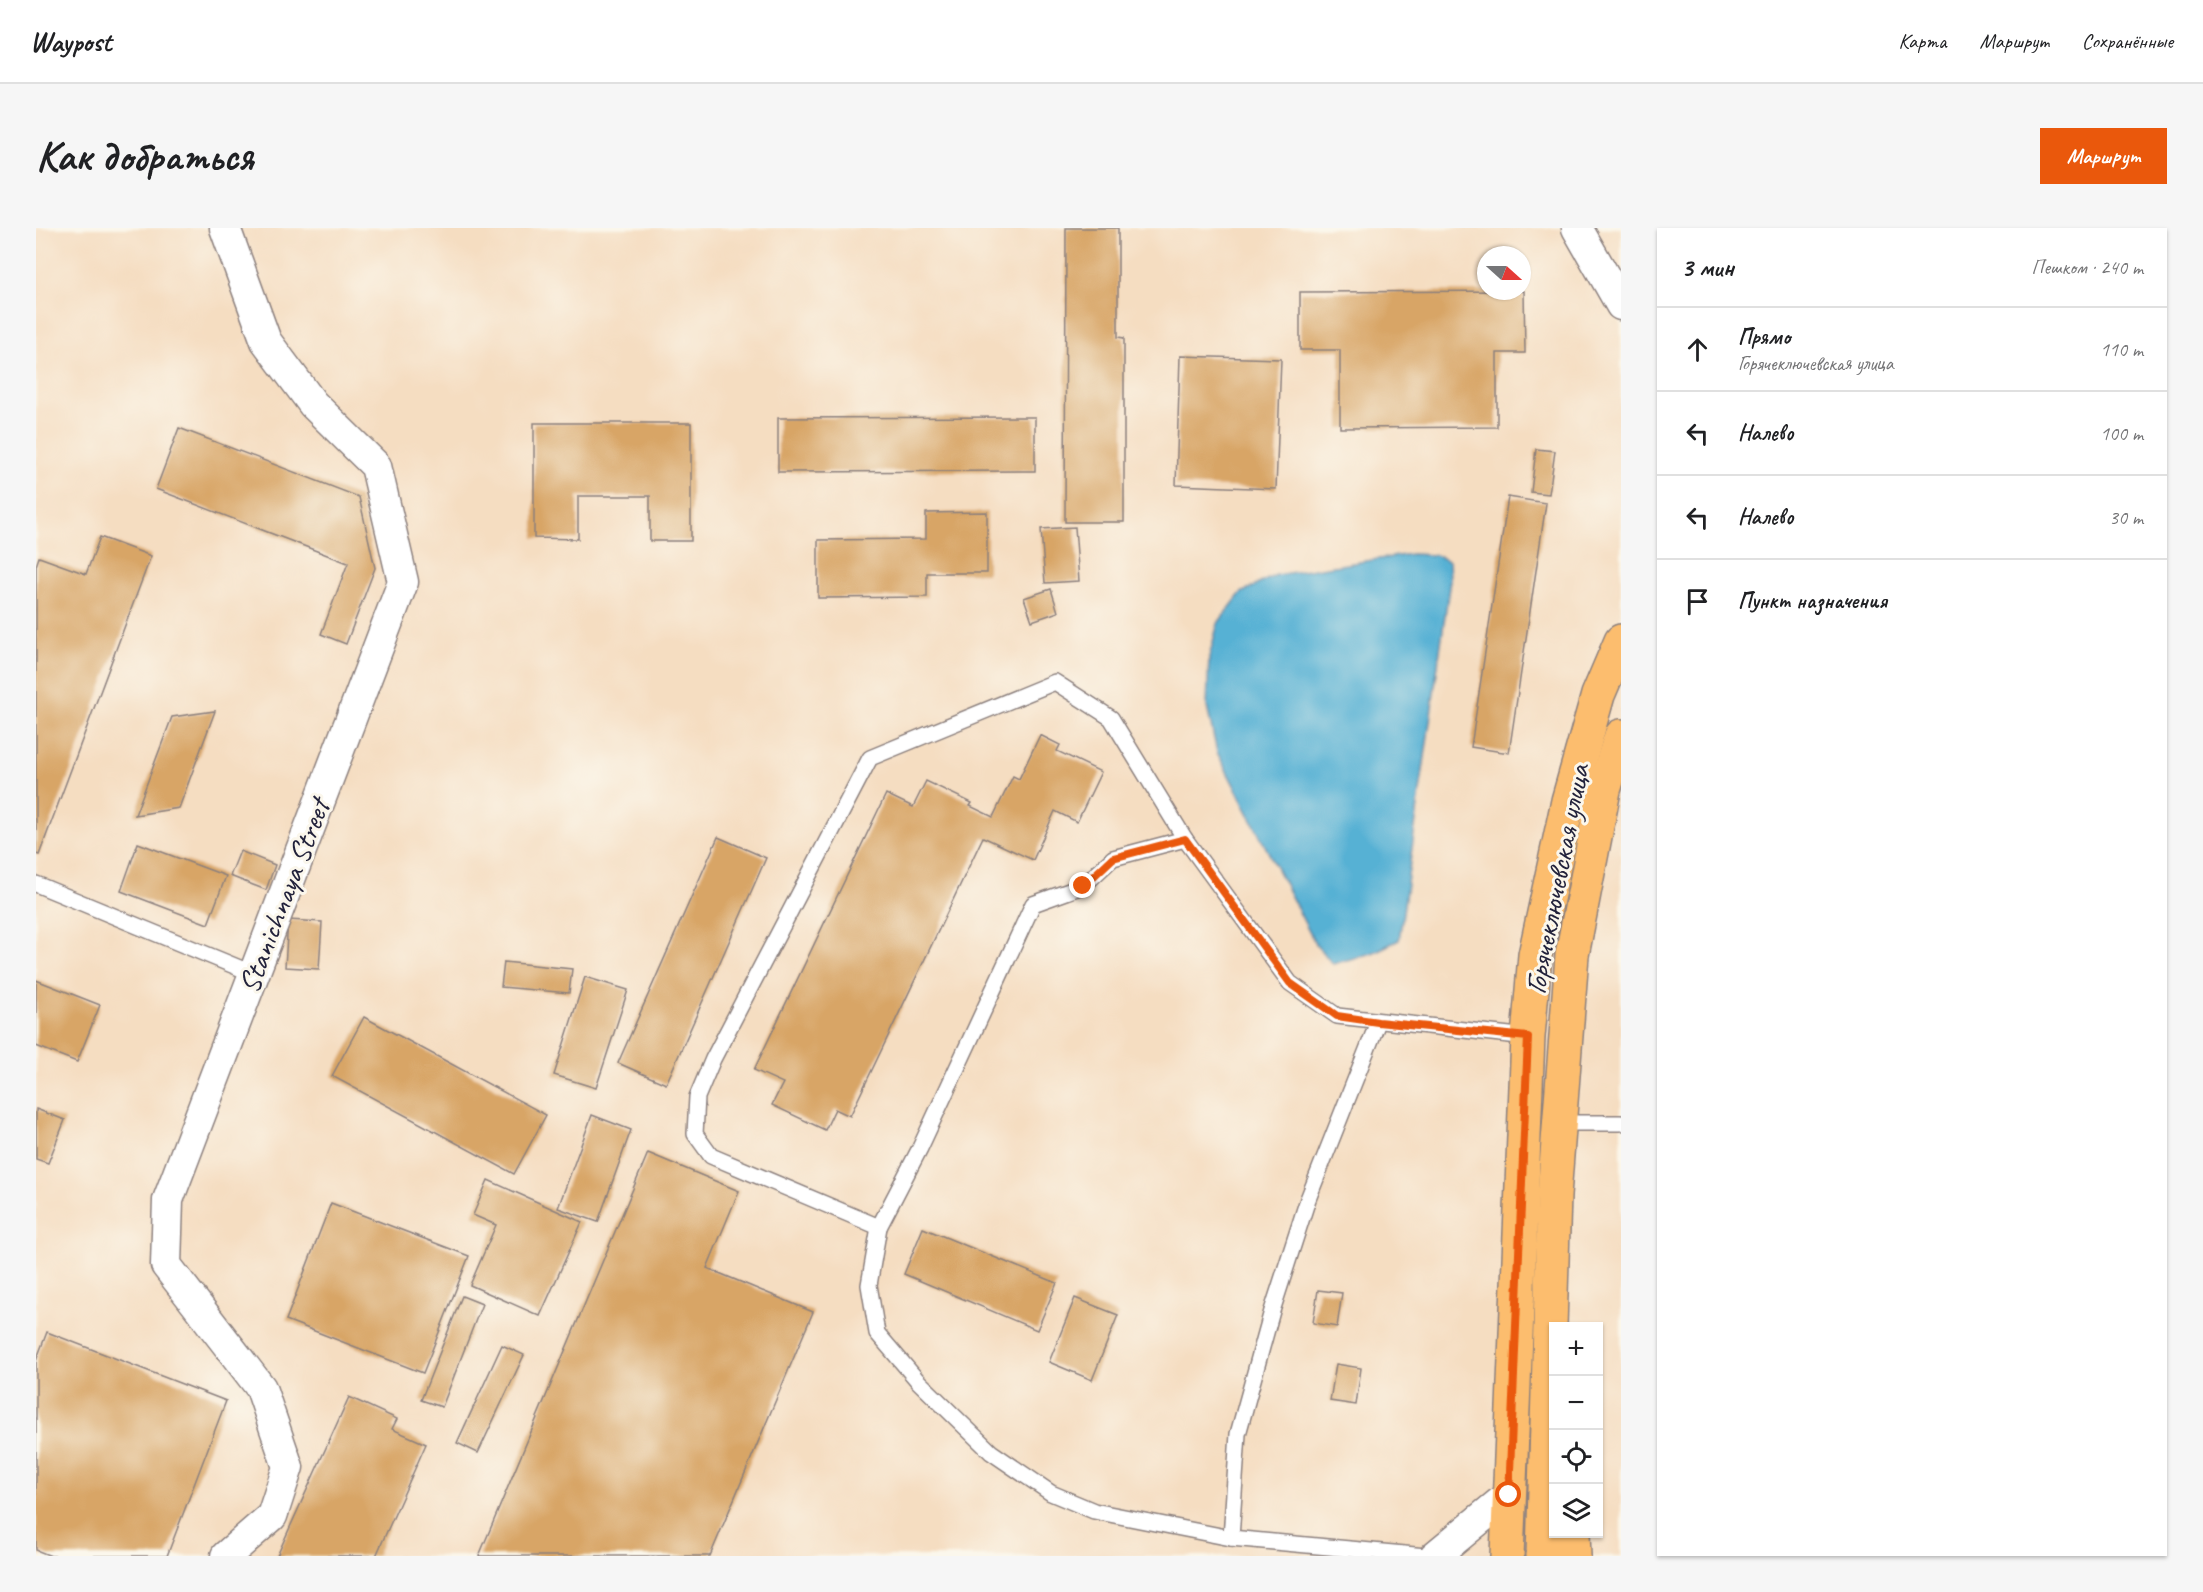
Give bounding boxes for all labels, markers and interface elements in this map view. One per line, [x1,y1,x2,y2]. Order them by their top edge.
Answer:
text: Waypost [30,24,111,59]
text: Карта [1898,28,1947,54]
text: Маршрут [1980,28,2049,54]
text: Сохранённые [2082,28,2173,54]
button: Маршрут [2040,128,2167,184]
text: Как добраться [36,130,253,183]
north arrow [1477,246,1531,300]
text: 3 мин [1681,251,1734,284]
text: Пешком · 240 m [2031,255,2143,280]
text: Прямо [1738,323,1790,351]
icon: ahead [1681,333,1714,366]
text: 110 m [2100,337,2143,362]
text: Горячеключевская улица [1738,351,1893,376]
icon: left [1681,417,1714,450]
text: Налево [1738,419,1794,447]
text: 100 m [2100,421,2143,446]
icon: left [1681,501,1714,534]
text: Налево [1738,503,1794,531]
text: 30 m [2109,505,2143,530]
icon: arrive [1681,585,1714,618]
text: Пункт назначения [1738,587,1887,615]
street label: Горячеключевская улица [1516,759,1598,997]
street label: Stanichnaya Street [230,790,340,998]
route end [1069,872,1095,898]
map controls [1549,1322,1603,1538]
button: + [1549,1322,1603,1376]
button: − [1549,1376,1603,1430]
button: locate [1549,1430,1603,1484]
route start [1495,1481,1521,1507]
button: layers [1549,1484,1603,1538]

